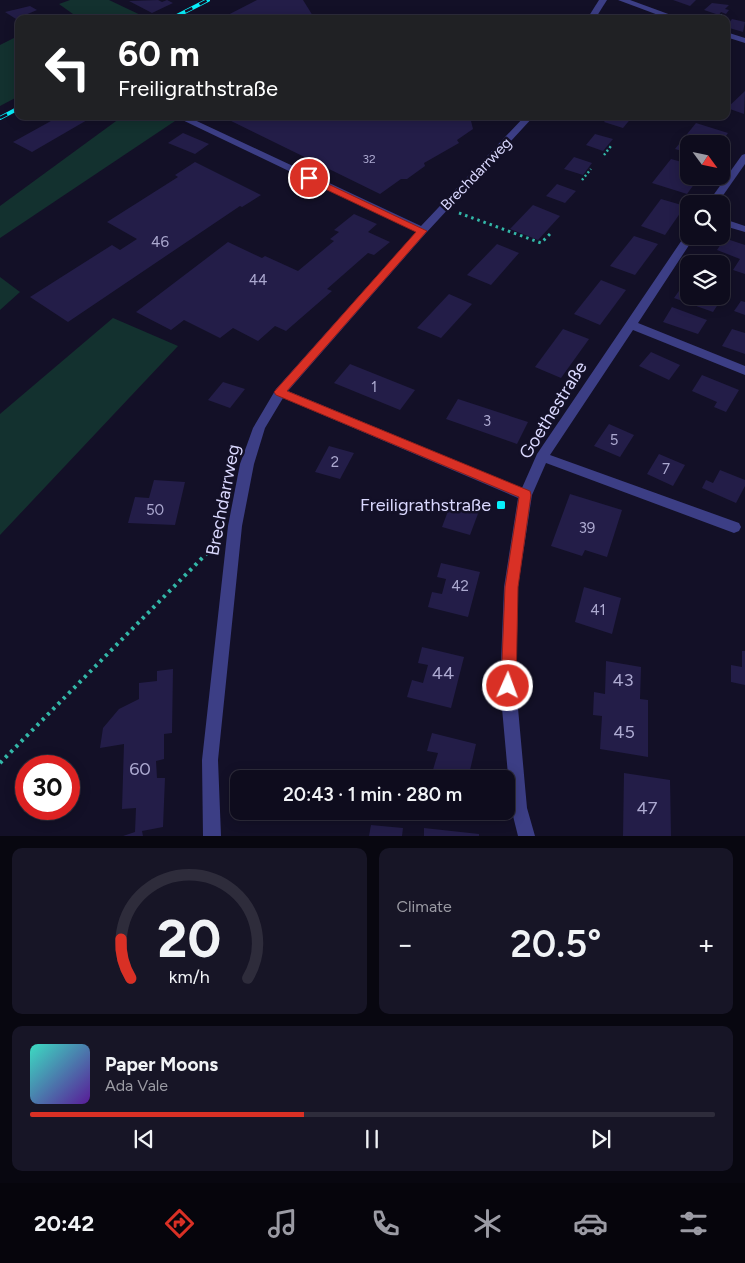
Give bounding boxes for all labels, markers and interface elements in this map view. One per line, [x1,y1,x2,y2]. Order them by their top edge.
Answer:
text: 60 m [118,33,200,75]
icon: left [35,35,100,100]
text: Freiligrathstraße [118,75,278,102]
street label: Brechdarrweg [437,134,515,214]
north arrow [680,135,730,185]
map controls [680,135,730,305]
house number: 32 [362,152,376,166]
pin [288,157,330,199]
icon: arrive [295,164,323,192]
button: search [680,195,730,245]
house number: 46 [151,233,169,251]
button: layers [680,255,730,305]
house number: 44 [249,271,267,289]
street label: Goethestraße [514,357,592,463]
house number: 1 [371,378,377,396]
house number: 3 [483,412,491,430]
house number: 5 [610,431,618,449]
street label: Brechdarrweg [201,442,245,558]
house number: 2 [331,453,339,471]
house number: 7 [662,460,670,478]
place label: Freiligrathstraße [360,494,491,516]
marker: Freiligrathstraße [495,499,507,511]
house number: 50 [146,501,164,519]
house number: 39 [579,519,595,537]
house number: 42 [451,577,469,595]
house number: 41 [590,601,606,619]
position arrow [481,659,533,711]
house number: 44 [432,662,454,684]
house number: 43 [613,669,633,691]
house number: 45 [613,721,635,743]
speed limit sign: 30 [15,755,80,820]
house number: 60 [129,758,151,780]
text: 20:43 · 1 min · 280 m [283,783,462,806]
house number: 47 [637,797,658,819]
text: Climate [397,897,452,916]
text: 20 [157,908,221,970]
text: 20.5° [510,921,601,967]
text: − [397,927,414,961]
text: + [698,927,715,961]
text: km/h [169,966,210,987]
text: Paper Moons [105,1053,218,1076]
text: Ada Vale [105,1076,168,1095]
icon: previous [130,1125,158,1153]
icon: pause [358,1125,386,1153]
icon: next [587,1125,615,1153]
icon: directions [162,1206,197,1241]
icon: music [265,1206,300,1241]
icon: phone [368,1206,403,1241]
icon: climate [470,1206,505,1241]
icon: car [573,1206,608,1241]
icon: filters [676,1206,711,1241]
text: 20:42 [34,1210,94,1237]

